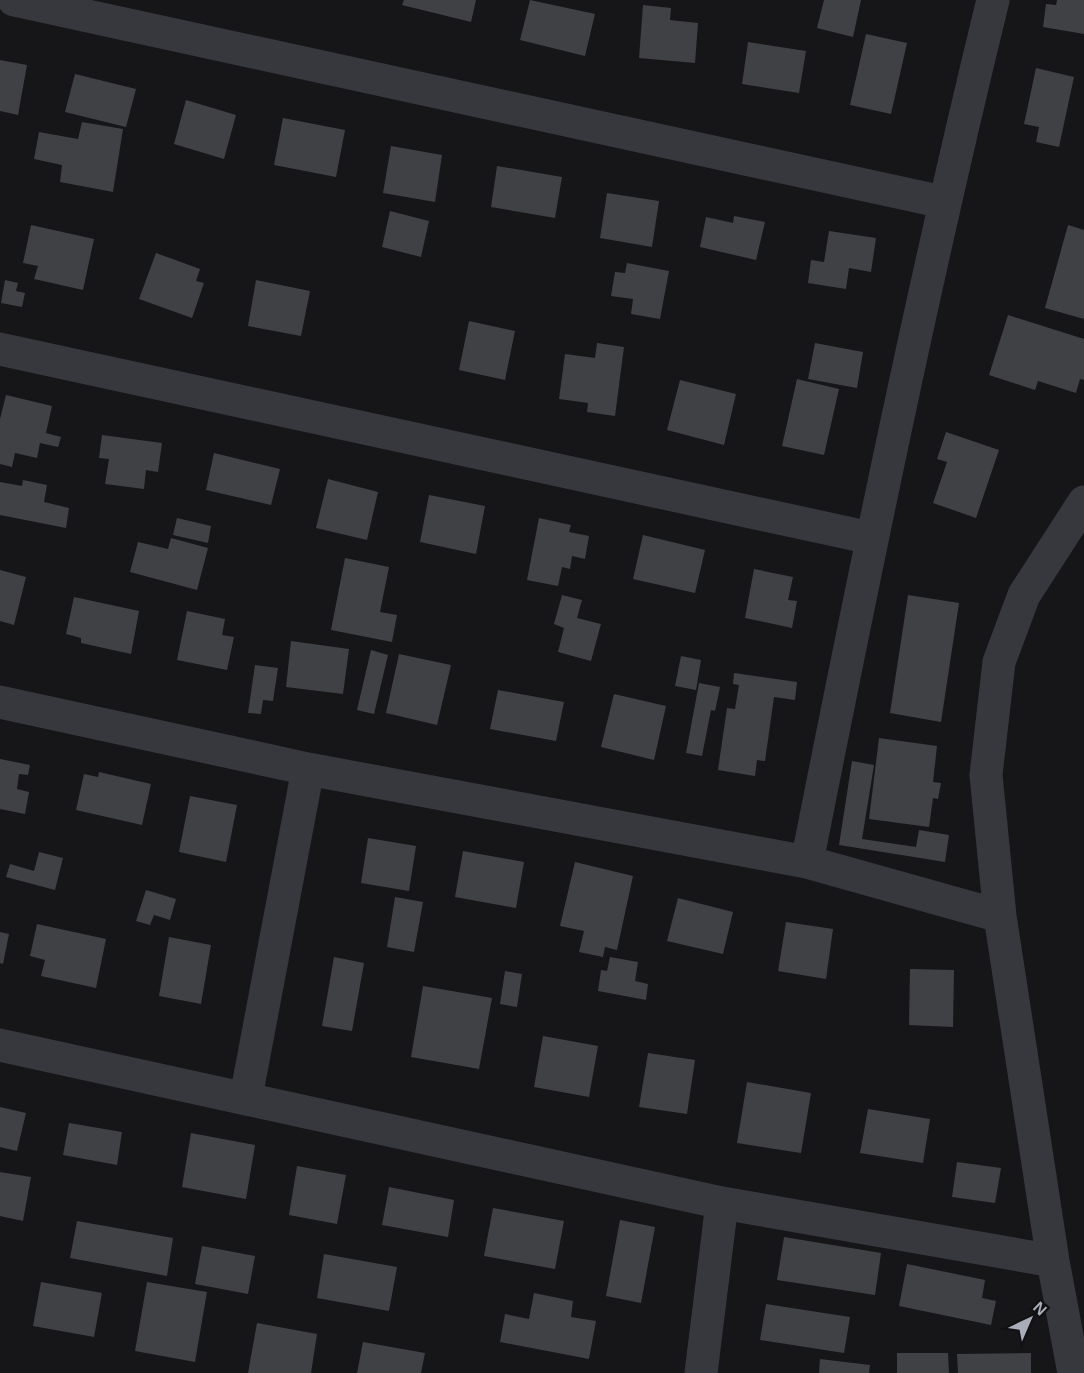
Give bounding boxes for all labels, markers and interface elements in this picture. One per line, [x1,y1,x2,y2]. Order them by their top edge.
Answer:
north arrow [1000,1289,1060,1349]
text: N [1030,1298,1050,1319]

